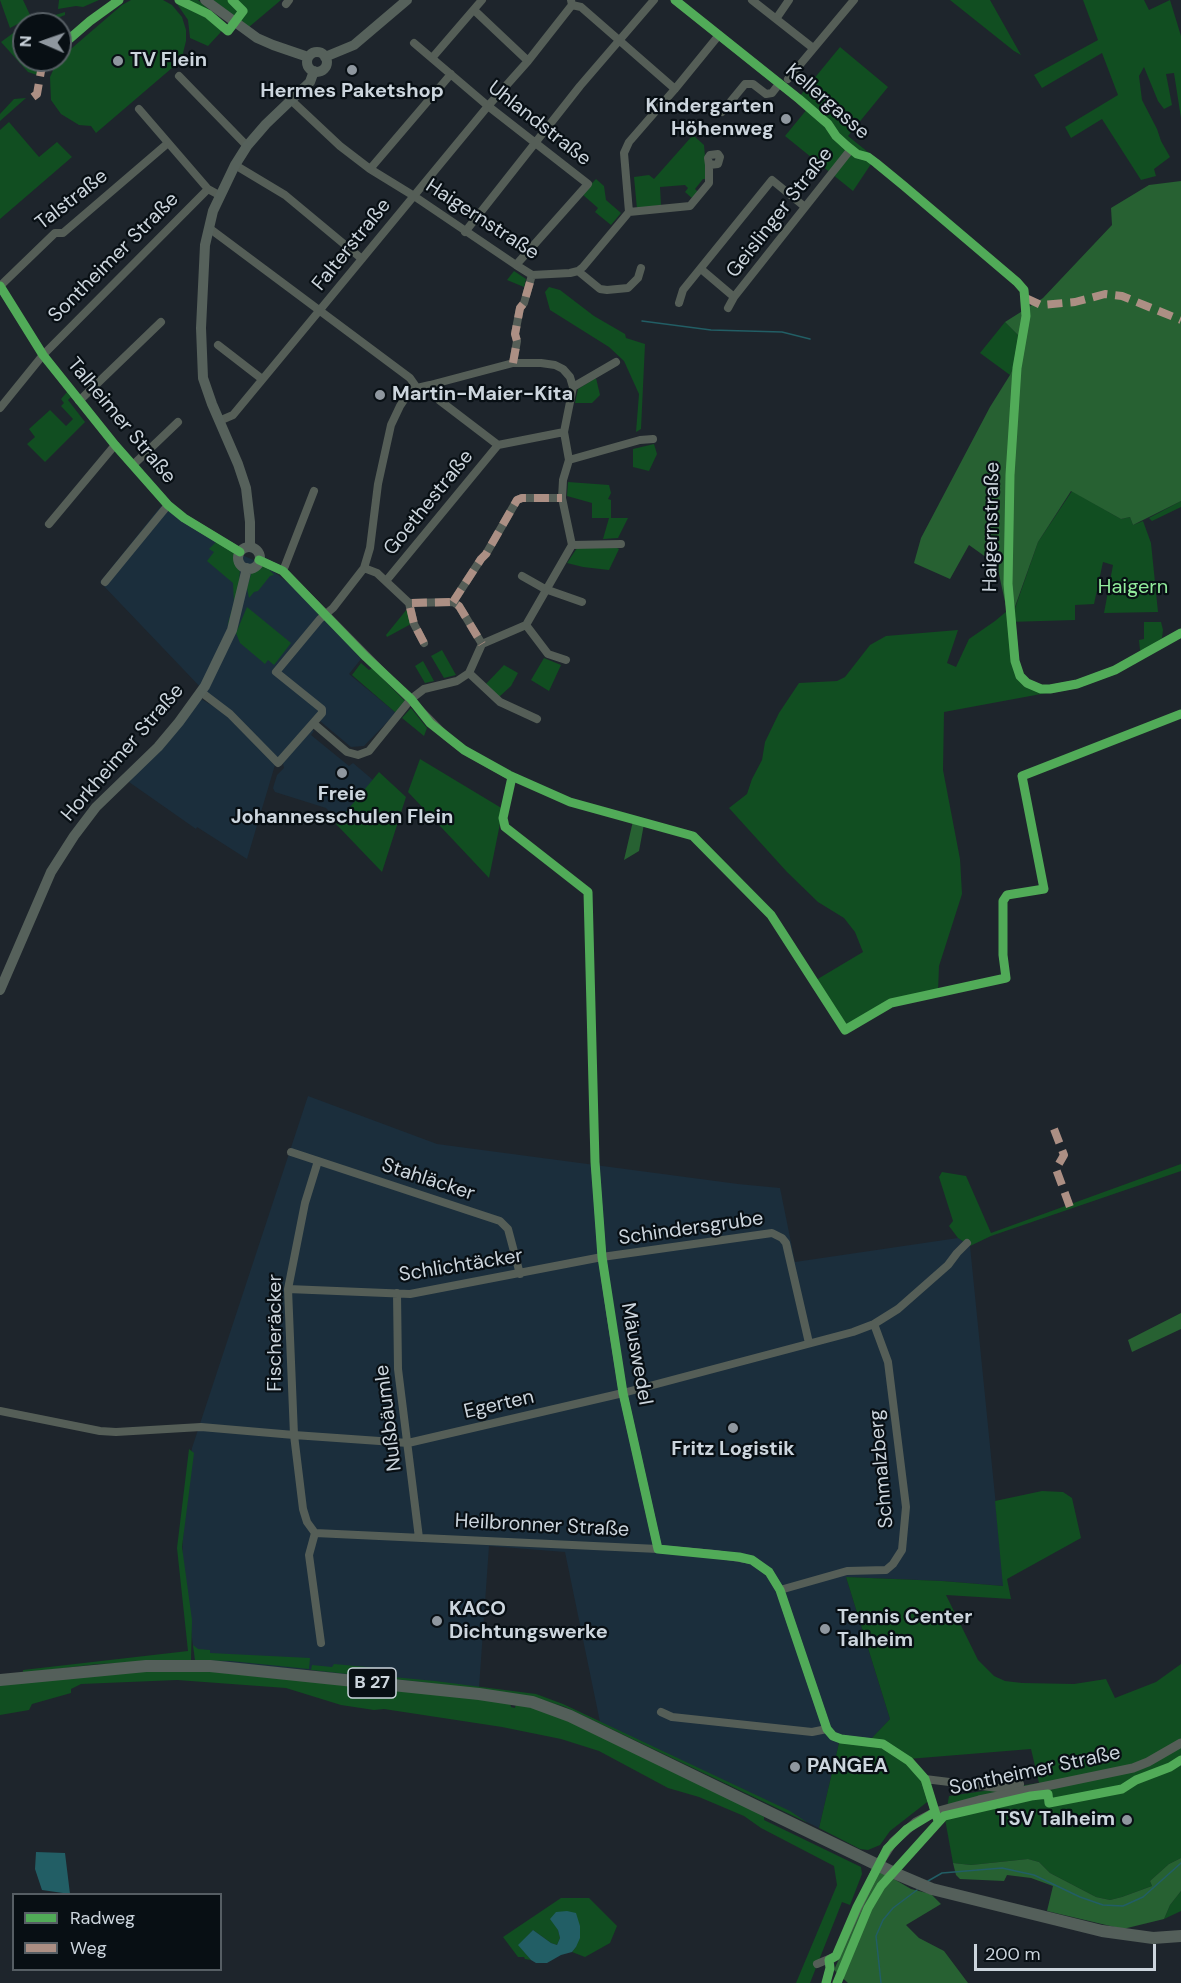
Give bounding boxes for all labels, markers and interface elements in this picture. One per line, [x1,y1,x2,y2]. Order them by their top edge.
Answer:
north arrow [12,12,72,72]
text: N [15,35,36,48]
place label: TV Flein [130,49,207,73]
marker: TV Flein [111,54,125,68]
street label: Kellergasse [780,59,874,145]
marker: Hermes Paketshop [345,63,359,77]
street label: Uhlandstraße [483,76,595,172]
place label: Hermes Paketshop [260,80,444,104]
place label: Kindergarten Höhenweg [645,95,774,142]
marker: Kindergarten Höhenweg [779,112,793,126]
street label: Geislinger Straße [722,143,838,283]
street label: Talstraße [31,164,113,236]
street label: Haigernstraße [421,174,543,266]
street label: Sontheimer Straße [44,188,184,328]
street label: Falterstraße [308,194,396,296]
street label: Talheimer Straße [61,353,181,489]
place label: Martin-Maier-Kita [392,383,573,407]
marker: Martin-Maier-Kita [373,388,387,402]
street label: Goethestraße [379,445,479,561]
street label: Haigernstraße [979,462,1005,592]
park label: Haigern [1098,576,1168,600]
street label: Horkheimer Straße [57,679,189,827]
marker: Freie Johannesschulen Flein [335,766,349,780]
place label: Freie Johannesschulen Flein [231,783,453,830]
street label: Stahläcker [378,1154,478,1206]
street label: Schindersgrube [617,1207,765,1251]
street label: Schlichtäcker [397,1244,525,1288]
street label: Fischeräcker [264,1274,288,1392]
street label: Mäuswedel [615,1301,657,1407]
street label: Nußbäumle [371,1363,407,1473]
street label: Egerten [462,1385,536,1425]
street label: Schmalzberg [865,1409,899,1529]
marker: Fritz Logistik [726,1421,740,1435]
place label: Fritz Logistik [671,1438,795,1462]
street label: Heilbronner Straße [454,1509,630,1543]
place label: KACO Dichtungswerke [449,1598,608,1645]
place label: Tennis Center Talheim [837,1606,972,1653]
marker: KACO Dichtungswerke [430,1614,444,1628]
marker: Tennis Center Talheim [818,1622,832,1636]
road number: B 27 [348,1668,396,1698]
street label: Sontheimer Straße [947,1741,1123,1801]
place label: PANGEA [807,1755,888,1779]
marker: PANGEA [788,1760,802,1774]
place label: TSV Talheim [997,1808,1115,1832]
marker: TSV Talheim [1120,1813,1134,1827]
legend [12,1893,222,1971]
text: Radweg [70,1906,135,1930]
scale bar [977,1932,1158,1970]
text: Weg [70,1936,107,1960]
text: 200 m [985,1942,1041,1966]

